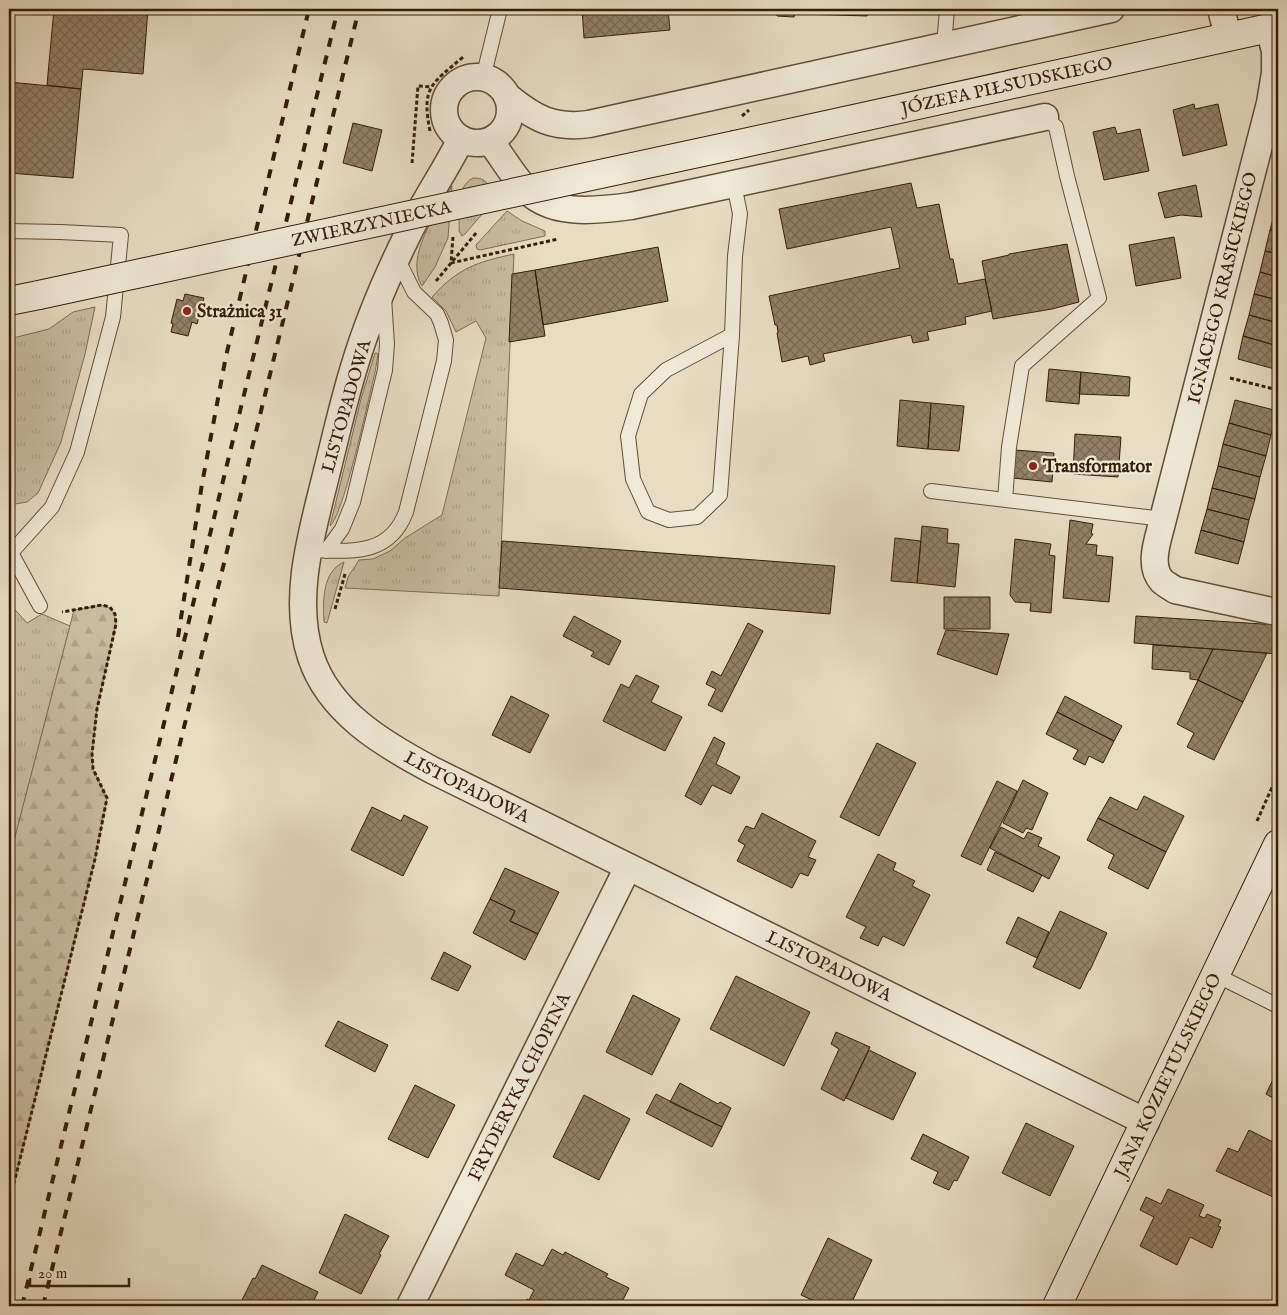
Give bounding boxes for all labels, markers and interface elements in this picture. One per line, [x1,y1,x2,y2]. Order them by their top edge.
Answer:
street label: JÓZEFA PIŁSUDSKIEGO [897,53,1115,122]
street label: IGNACEGO KRASICKIEGO [1183,170,1263,407]
street label: ZWIERZYNIECKA [290,196,454,253]
place label: Strażnica 31 [197,301,283,324]
marker: Strażnica 31 [181,305,193,317]
street label: LISTOPADOWA [317,336,378,476]
place label: Transformator [1042,456,1152,479]
marker: Transformator [1027,460,1039,472]
street label: LISTOPADOWA [399,747,534,830]
street label: LISTOPADOWA [762,926,896,1008]
street label: JANA KOZIETULSKIEGO [1109,970,1228,1183]
street label: FRYDERYKA CHOPINA [464,988,577,1185]
scale bar [30,1255,129,1287]
text: 20 m [38,1264,68,1283]

